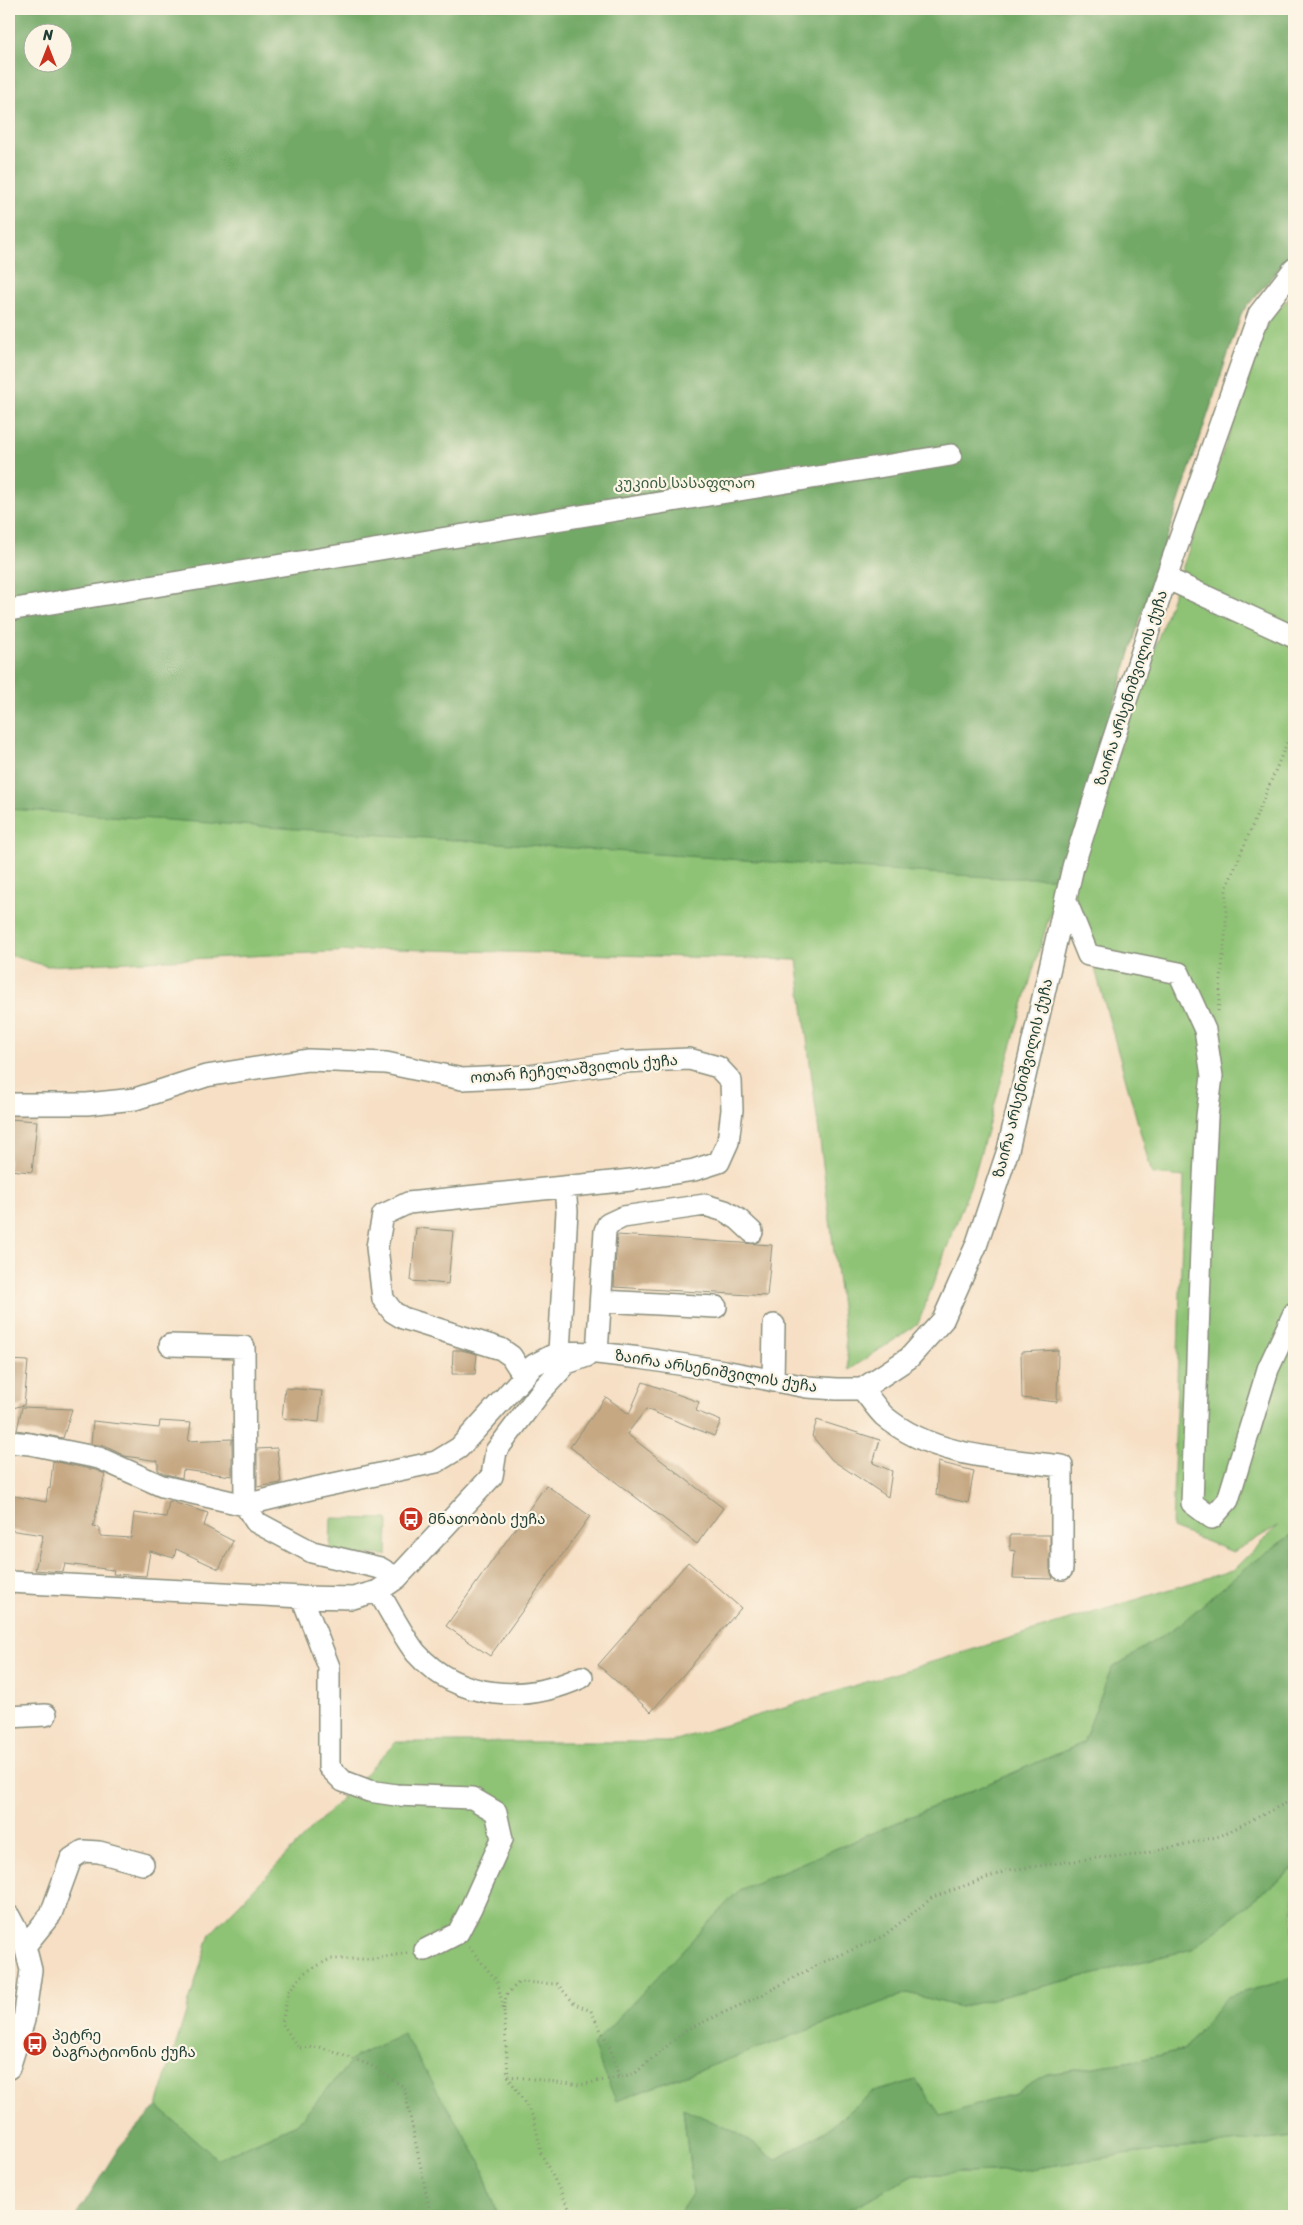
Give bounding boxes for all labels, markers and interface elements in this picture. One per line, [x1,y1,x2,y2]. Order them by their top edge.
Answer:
north arrow [22,22,72,72]
text: N [42,23,53,48]
park label: კუკიის სასაფლაო [615,470,755,496]
street label: ზაირა არსენიშვილის ქუჩა [1087,587,1175,789]
street label: ზაირა არსენიშვილის ქუჩა [986,976,1060,1180]
street label: ოთარ ჩეჩელაშვილის ქუჩა [469,1047,679,1091]
street label: ზაირა არსენიშვილის ქუჩა [613,1342,819,1400]
bus stop icon: მნათობის ქუჩა [398,1506,424,1532]
place label: მნათობის ქუჩა [428,1506,545,1532]
place label: პეტრე ბაგრატიონის ქუჩა [52,2022,196,2065]
bus stop icon: პეტრე ბაგრატიონის ქუჩა [22,2031,48,2057]

